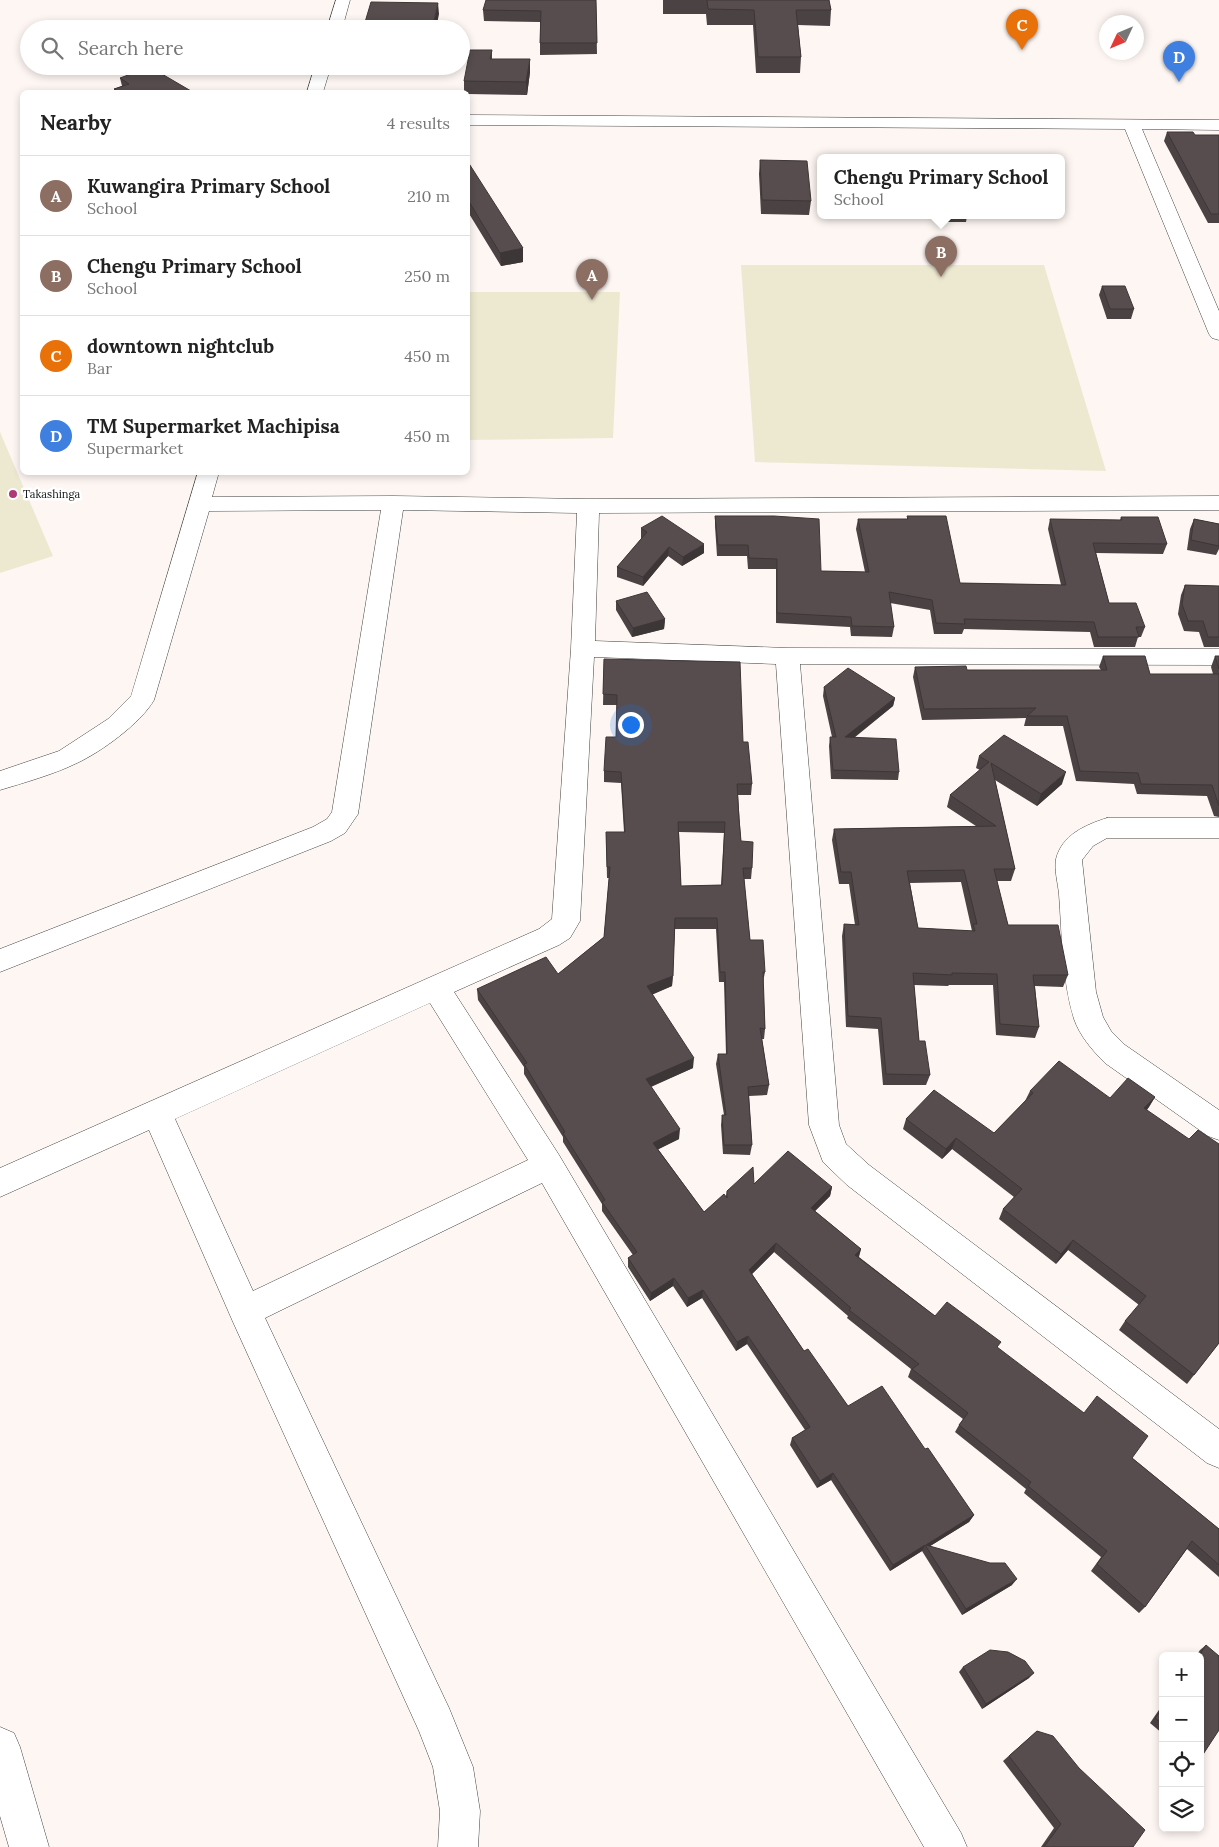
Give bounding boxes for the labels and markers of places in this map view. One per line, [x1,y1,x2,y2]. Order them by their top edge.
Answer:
pin: C [1006,9,1038,50]
pin: D [1163,41,1195,82]
pin: B [925,236,957,277]
pin: A [576,259,608,300]
place label: Takashinga [23,487,81,501]
marker: Takashinga [7,488,19,500]

